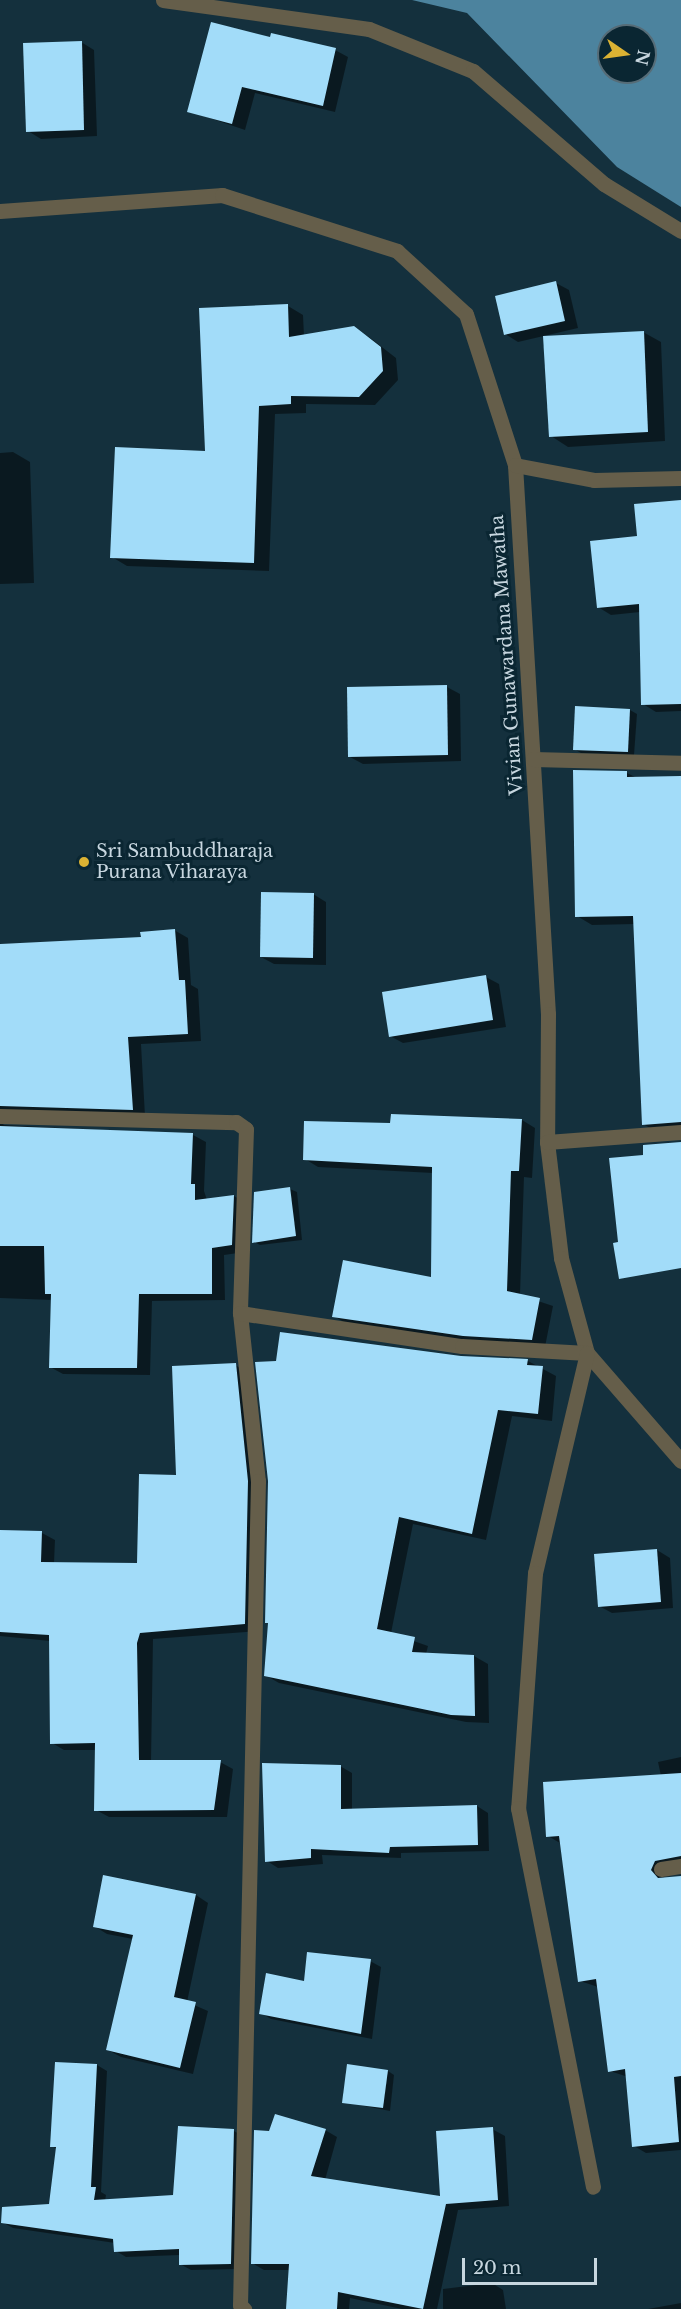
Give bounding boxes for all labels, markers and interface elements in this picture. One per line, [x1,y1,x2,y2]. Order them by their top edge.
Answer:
north arrow [597,24,657,84]
text: N [631,48,654,67]
street label: Vivian Gunawardana Mawatha [486,514,528,796]
place label: Sri Sambuddharaja Purana Viharaya [96,841,273,884]
marker: Sri Sambuddharaja Purana Viharaya [77,855,91,869]
scale bar [465,2246,600,2284]
text: 20 m [473,2257,521,2279]

